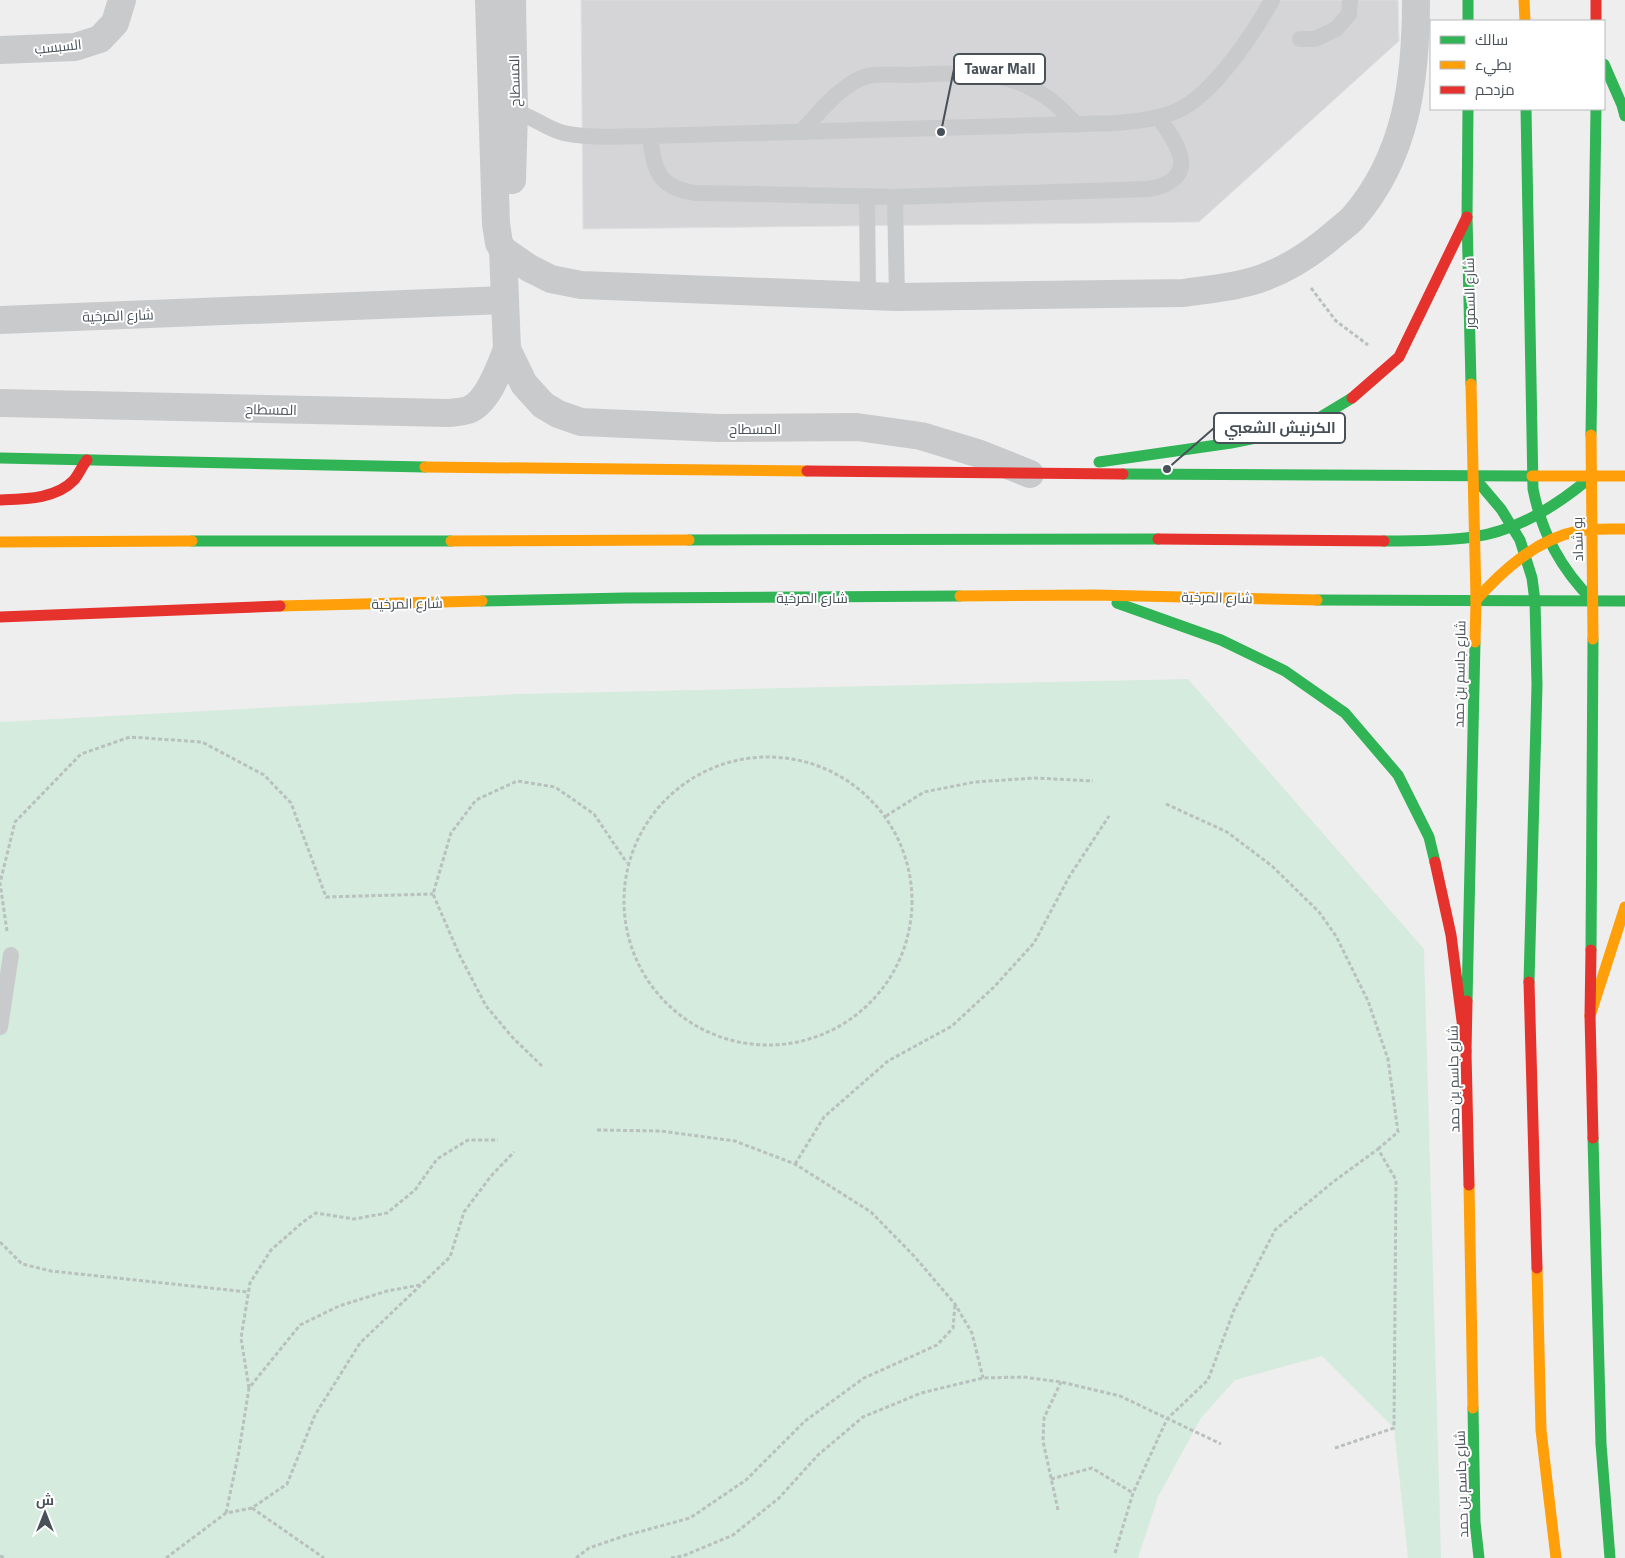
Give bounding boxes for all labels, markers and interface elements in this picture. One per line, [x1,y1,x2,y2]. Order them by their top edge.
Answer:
legend [1430,20,1605,110]
text: سالك [1475,28,1508,51]
street label: السبسب [33,33,83,59]
text: بطيء [1475,53,1512,77]
callout: Tawar Mall [954,54,1045,84]
street label: المسطاح [503,55,525,107]
text: Tawar Mall [964,57,1036,80]
text: مزدحم [1475,78,1515,101]
street label: شارع السمور [1458,257,1480,330]
street label: شارع المرخية [82,303,154,327]
street label: المسطاح [245,398,297,420]
callout: الكرنيش الشعبي [1214,413,1345,443]
text: الكرنيش الشعبي [1224,416,1336,440]
street label: المسطاح [729,418,781,439]
street label: بو شداد [1566,517,1588,561]
street label: شارع المرخية [1181,586,1253,608]
street label: شارع المرخية [776,587,848,608]
street label: شارع المرخية [371,592,443,614]
street label: شارع جاسم بن حمد [1448,620,1470,728]
street label: شارع جاسم بن حمد [1442,1025,1464,1133]
street label: شارع جاسم بن حمد [1449,1430,1473,1538]
north arrow [20,1488,70,1538]
text: ش [36,1489,54,1510]

